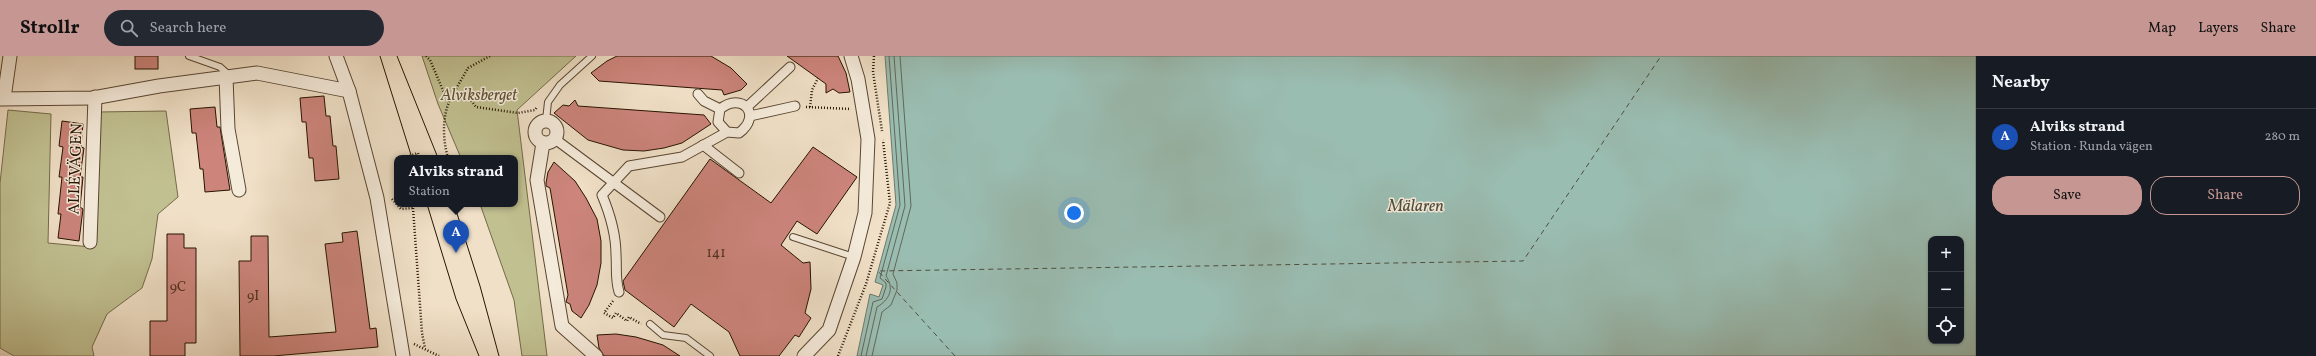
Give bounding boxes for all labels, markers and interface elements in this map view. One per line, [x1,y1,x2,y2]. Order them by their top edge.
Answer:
search box [104,10,384,46]
text: Strollr [20,15,80,41]
icon: search [118,17,140,39]
text: Search here [150,18,226,39]
text: Map [2148,19,2176,38]
text: Layers [2198,19,2238,38]
text: Share [2260,19,2296,38]
text: Nearby [1992,71,2050,94]
park label: Alviksberget [440,85,518,107]
text: Alviks strand [2030,117,2125,138]
street label: ALLÉVÄGEN [63,123,89,215]
text: A [2000,128,2010,146]
text: 280 m [2264,128,2300,146]
text: Station · Runda vägen [2030,138,2153,156]
popup [394,155,518,207]
text: Alviks strand [409,162,503,183]
button: Save [1992,176,2142,215]
button: Share [2150,176,2300,215]
text: Station [409,183,450,201]
water label: Mälaren [1387,195,1444,218]
your location [1064,203,1084,223]
pin: A [443,220,469,253]
map controls [1928,236,1964,344]
button: + [1928,236,1964,272]
house number: 141 [706,244,726,263]
button: − [1928,272,1964,308]
house number: 9C [170,278,186,297]
house number: 9I [247,287,259,306]
button: locate [1928,308,1964,344]

